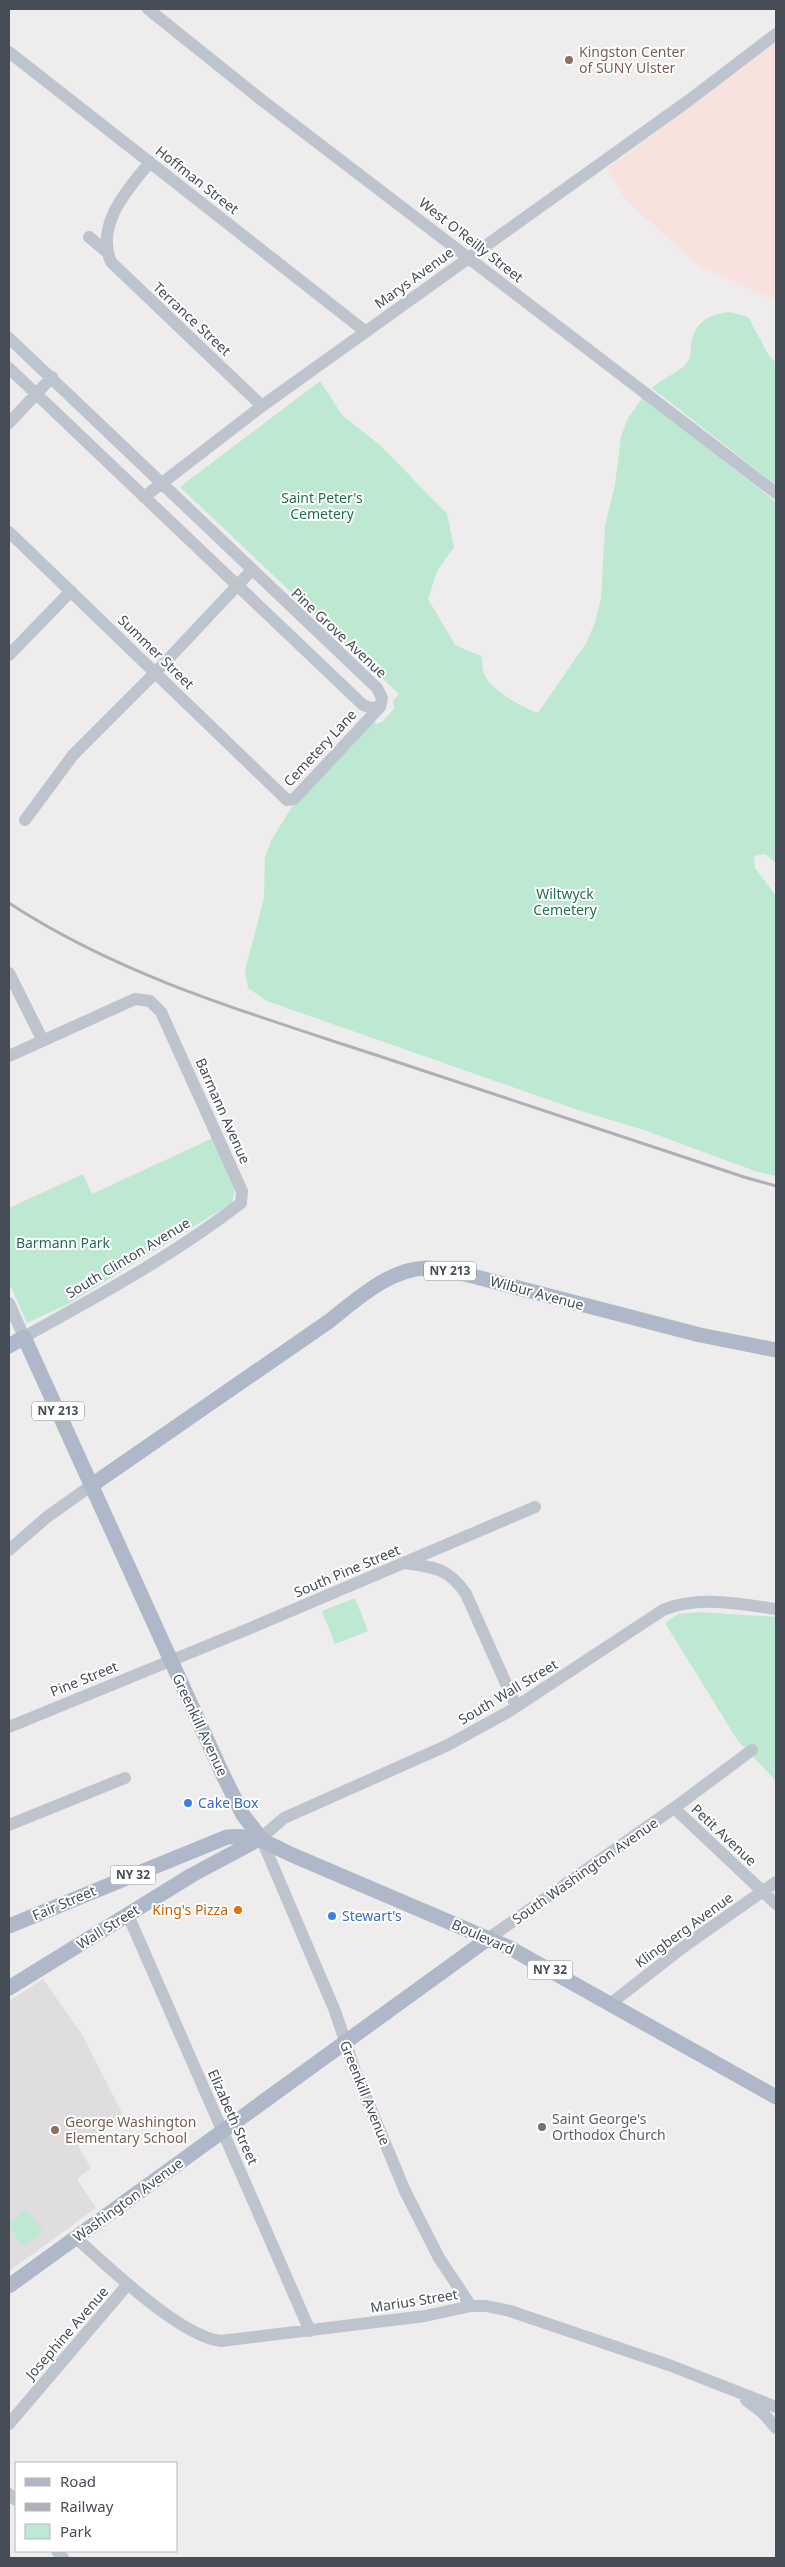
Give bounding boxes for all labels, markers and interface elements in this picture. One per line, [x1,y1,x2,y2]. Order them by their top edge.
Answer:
place label: Kingston Center of SUNY Ulster [579,42,685,77]
marker: Kingston Center of SUNY Ulster [563,54,575,66]
street label: Hoffman Street [152,141,243,218]
street label: West O'Reilly Street [415,193,527,286]
street label: Marys Avenue [371,243,457,313]
street label: Terrance Street [149,278,235,360]
park label: Saint Peter's Cemetery [281,488,363,523]
street label: Pine Grove Avenue [288,583,391,682]
street label: Summer Street [114,610,199,693]
street label: Cemetery Lane [279,705,360,790]
park label: Wiltwyck Cemetery [533,884,598,919]
street label: Barmann Avenue [192,1055,255,1167]
street label: South Clinton Avenue [62,1213,194,1302]
park label: Barmann Park [16,1233,111,1252]
road number: NY 213 [424,1262,476,1280]
street label: Wilbur Avenue [488,1271,586,1314]
road number: NY 213 [32,1402,84,1420]
street label: South Pine Street [291,1540,403,1601]
street label: South Wall Street [455,1654,561,1729]
street label: Pine Street [47,1656,120,1701]
street label: Greenkill Avenue [168,1670,233,1779]
place label: Cake Box [198,1793,259,1812]
marker: Cake Box [182,1797,194,1809]
street label: Petit Avenue [688,1799,761,1870]
street label: South Washington Avenue [508,1813,661,1928]
road number: NY 32 [110,1866,156,1884]
street label: Fair Street [29,1881,98,1924]
street label: Klingberg Avenue [631,1888,737,1972]
street label: Wall Street [73,1900,143,1953]
place label: King's Pizza [152,1900,228,1919]
marker: King's Pizza [232,1904,244,1916]
place label: Stewart's [342,1906,402,1925]
marker: Stewart's [326,1910,338,1922]
street label: Boulevard [449,1914,517,1959]
road number: NY 32 [528,1960,572,1980]
street label: Greenkill Avenue [336,2038,395,2148]
street label: Elizabeth Street [204,2066,263,2167]
place label: Saint George's Orthodox Church [552,2109,666,2144]
place label: George Washington Elementary School [65,2112,196,2147]
marker: Saint George's Orthodox Church [536,2121,548,2133]
marker: George Washington Elementary School [49,2124,61,2136]
street label: Washington Avenue [69,2153,187,2246]
street label: Josephine Avenue [20,2282,112,2385]
street label: Marius Street [369,2284,459,2317]
legend [15,2462,178,2552]
text: Road [60,2471,96,2491]
text: Railway [60,2496,114,2516]
text: Park [60,2521,92,2541]

